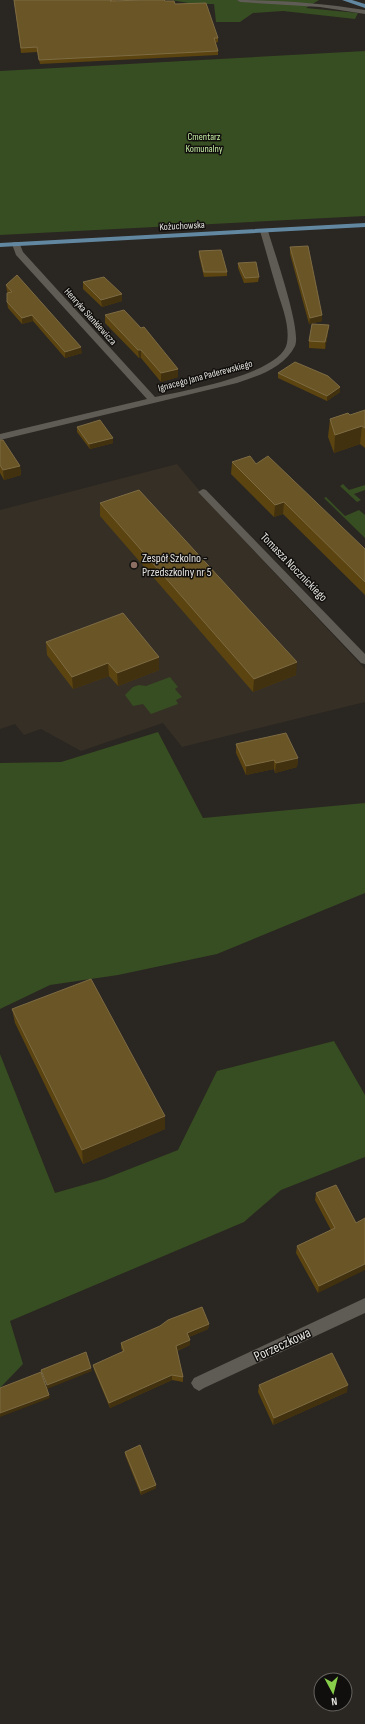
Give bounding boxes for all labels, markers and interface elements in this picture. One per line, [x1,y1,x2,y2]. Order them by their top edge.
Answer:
park label: Cmentarz Komunalny [185,131,223,155]
street label: Kożuchowska [159,219,205,233]
street label: Henryka Sienkiewicza [62,286,119,348]
street label: Ignacego Jana Paderewskiego [157,358,254,394]
street label: Tomasza Nocznickiego [257,530,330,605]
place label: Zespół Szkolno - Przedszkolny nr 5 [142,551,212,580]
marker: Zespół Szkolno - Przedszkolny nr 5 [129,560,139,570]
street label: Porzeczkowa [251,1324,313,1365]
north arrow [313,1672,353,1712]
text: N [330,1695,338,1708]

